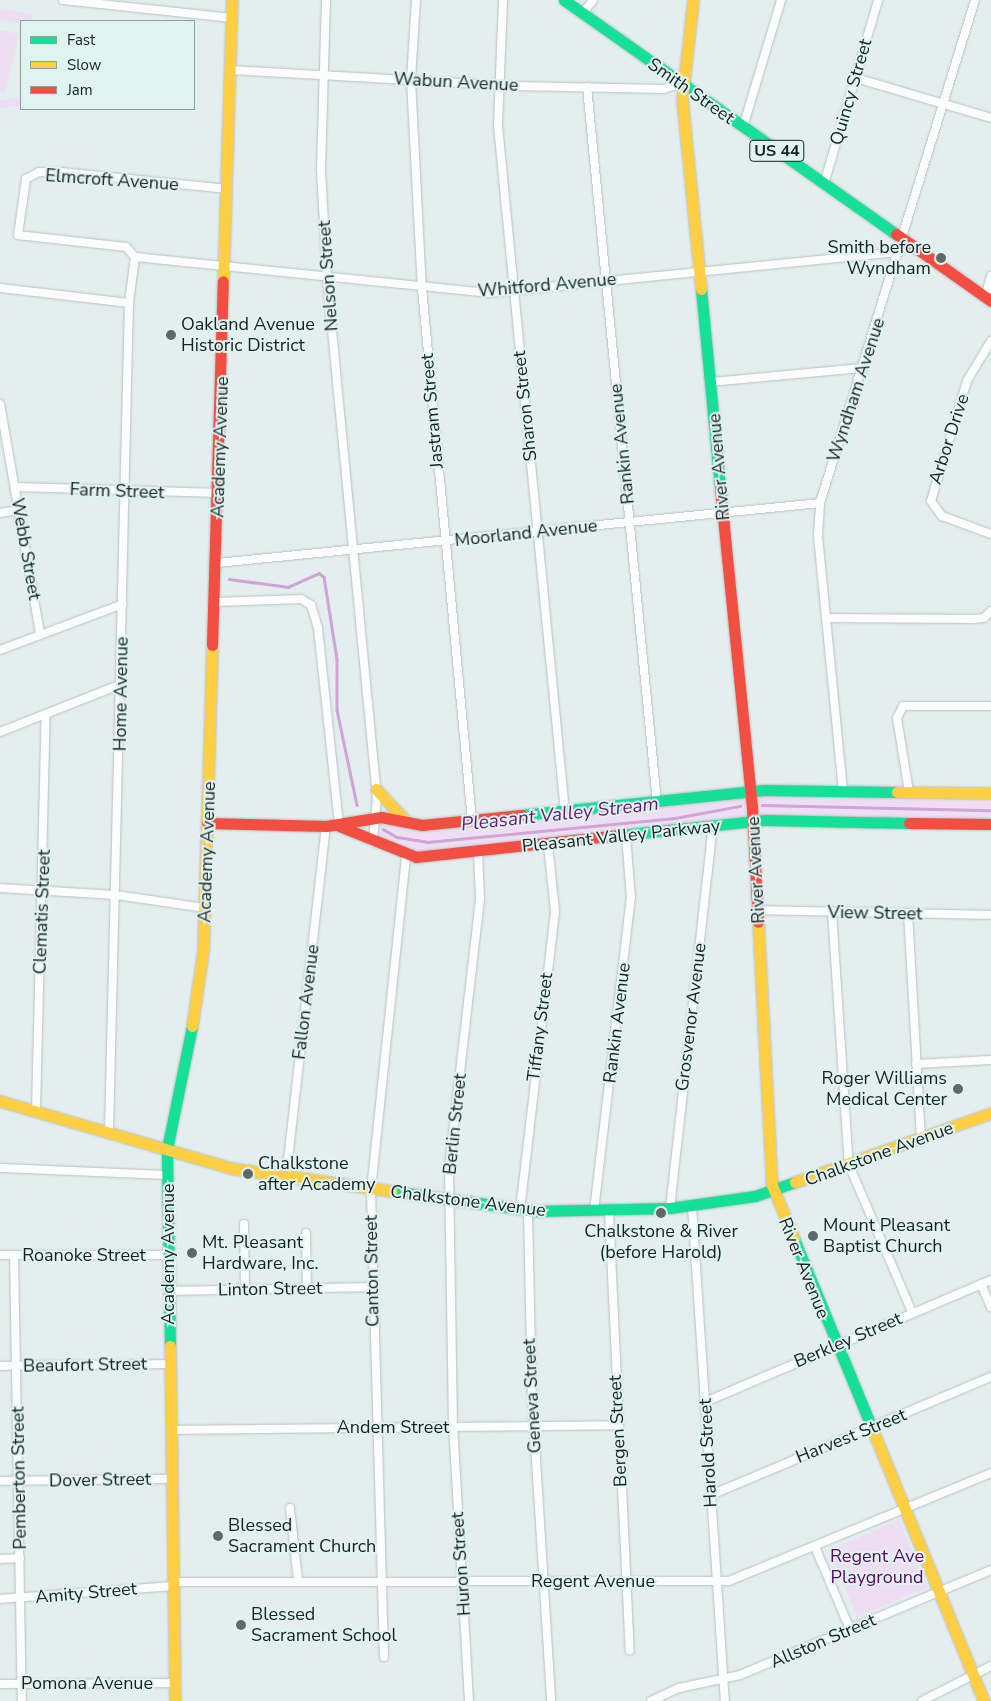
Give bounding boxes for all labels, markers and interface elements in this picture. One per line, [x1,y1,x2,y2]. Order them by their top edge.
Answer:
legend [20,20,195,110]
text: Fast [67,30,95,50]
street label: Quincy Street [826,36,876,148]
street label: Smith Street [643,53,739,129]
text: Slow [67,55,101,75]
street label: Wabun Avenue [393,68,519,96]
text: Jam [67,80,93,100]
road number: US 44 [748,138,806,164]
street label: Elmcroft Avenue [45,165,179,195]
street label: Nelson Street [313,220,343,332]
place label: Smith before Wyndham [827,237,931,280]
marker: Smith before Wyndham [935,252,947,264]
street label: Whitford Avenue [477,268,617,302]
place label: Oakland Avenue Historic District [181,314,315,356]
street label: Wyndham Avenue [822,315,890,465]
marker: Oakland Avenue Historic District [165,329,177,341]
street label: Sharon Street [508,350,542,462]
street label: Jastram Street [416,353,448,469]
street label: Academy Avenue [207,376,233,518]
street label: Rankin Avenue [605,383,639,505]
street label: Arbor Drive [924,391,974,487]
street label: River Avenue [704,413,734,521]
street label: Farm Street [69,479,165,503]
street label: Webb Street [6,496,46,602]
street label: Moorland Avenue [454,515,598,551]
street label: Home Avenue [109,637,133,751]
street label: Academy Avenue [194,781,220,923]
water label: Pleasant Valley Stream [460,793,660,837]
street label: Pleasant Valley Parkway [521,815,721,857]
street label: River Avenue [742,816,770,924]
street label: Clematis Street [29,849,55,975]
street label: View Street [827,901,923,925]
street label: Grosvenor Avenue [671,942,711,1092]
street label: Fallon Avenue [288,943,324,1061]
street label: Rankin Avenue [599,962,635,1084]
street label: Tiffany Street [523,971,557,1083]
place label: Roger Williams Medical Center [822,1068,947,1110]
street label: Berlin Street [439,1072,471,1176]
marker: Roger Williams Medical Center [951,1082,965,1096]
street label: Chalkstone Avenue [802,1117,956,1191]
place label: Chalkstone after Academy [258,1153,375,1196]
marker: Chalkstone after Academy [242,1168,254,1180]
street label: Chalkstone Avenue [389,1181,547,1221]
street label: Academy Avenue [157,1183,179,1325]
marker: Chalkstone & River (before Harold) [655,1207,667,1219]
street label: River Avenue [774,1214,834,1322]
street label: Canton Street [360,1215,384,1327]
place label: Mount Pleasant Baptist Church [823,1215,950,1258]
place label: Chalkstone & River (before Harold) [584,1221,738,1264]
marker: Mount Pleasant Baptist Church [807,1230,819,1242]
place label: Mt. Pleasant Hardware, Inc. [202,1232,319,1274]
street label: Roanoke Street [22,1244,146,1266]
marker: Mt. Pleasant Hardware, Inc. [186,1247,198,1259]
street label: Linton Street [218,1277,322,1301]
street label: Berkley Street [791,1308,905,1372]
street label: Geneva Street [518,1338,546,1454]
street label: Beaufort Street [23,1353,147,1377]
street label: Bergen Street [604,1374,632,1488]
street label: Harold Street [694,1398,722,1508]
street label: Harvest Street [792,1404,910,1468]
street label: Pemberton Street [7,1406,31,1550]
street label: Andem Street [337,1416,449,1438]
street label: Dover Street [49,1468,151,1492]
street label: Huron Street [447,1511,475,1617]
place label: Blessed Sacrament Church [228,1515,376,1558]
marker: Blessed Sacrament Church [212,1530,224,1542]
park label: Regent Ave Playground [830,1546,924,1588]
street label: Regent Avenue [531,1570,655,1592]
street label: Amity Street [34,1578,138,1608]
place label: Blessed Sacrament School [251,1604,397,1646]
street label: Allston Street [767,1609,879,1673]
marker: Blessed Sacrament School [235,1619,247,1631]
street label: Pomona Avenue [21,1672,153,1694]

